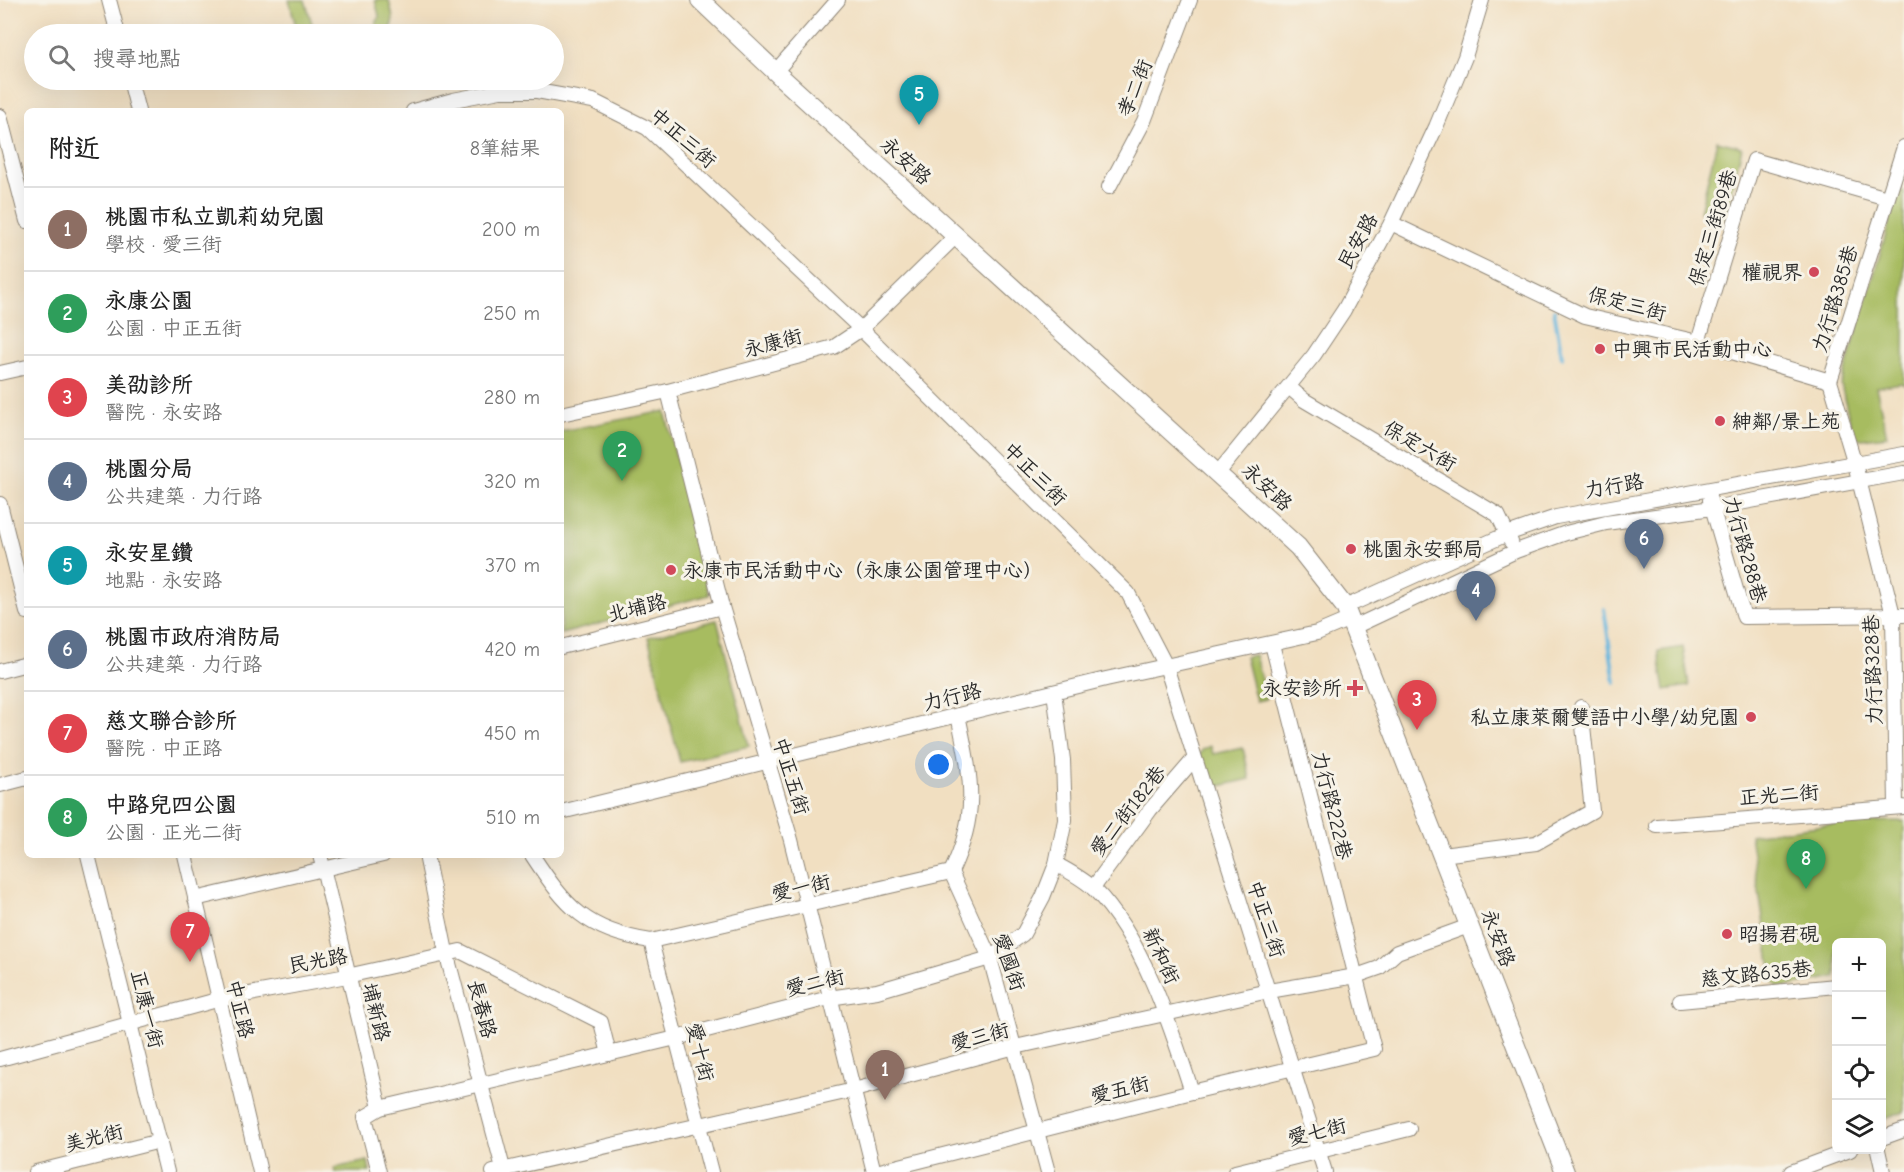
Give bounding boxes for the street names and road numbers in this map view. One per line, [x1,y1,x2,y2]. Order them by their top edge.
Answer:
street label: 孝二街 [1113,56,1157,120]
street label: 中正三街 [645,103,721,173]
street label: 永安路 [876,132,937,190]
street label: 保定三街89巷 [1684,166,1742,289]
street label: 民安路 [1333,208,1383,273]
street label: 力行路385巷 [1808,241,1863,356]
street label: 保定三街 [1585,283,1669,325]
street label: 永康街 [741,324,805,362]
street label: 保定六街 [1380,416,1460,476]
street label: 中正三街 [999,438,1071,510]
street label: 永安路 [1237,458,1298,517]
street label: 力行路 [1582,469,1647,503]
street label: 力行路288巷 [1719,492,1772,607]
street label: 北埔路 [605,589,670,626]
street label: 力行路328巷 [1860,613,1886,726]
street label: 力行路 [920,678,985,715]
street label: 中正五街 [768,734,814,818]
street label: 力行路222巷 [1307,748,1357,863]
street label: 愛二街182巷 [1085,760,1171,861]
street label: 正光二街 [1738,781,1820,809]
street label: 愛一街 [769,870,833,906]
street label: 中正三街 [1243,877,1289,961]
street label: 永安路 [1477,906,1520,971]
street label: 新和街 [1138,924,1184,988]
street label: 愛國街 [988,930,1030,994]
street label: 民光路 [286,944,351,978]
street label: 慈文路635巷 [1699,957,1814,991]
street label: 愛二街 [783,965,847,1001]
street label: 正康一街 [126,967,168,1051]
street label: 中正路 [222,977,259,1042]
street label: 長春路 [463,977,501,1042]
street label: 埔新路 [358,980,395,1045]
street label: 愛三街 [948,1018,1012,1056]
street label: 愛十街 [682,1020,718,1084]
street label: 愛五街 [1088,1072,1152,1108]
street label: 愛七街 [1285,1114,1349,1150]
street label: 美光街 [62,1120,126,1156]

